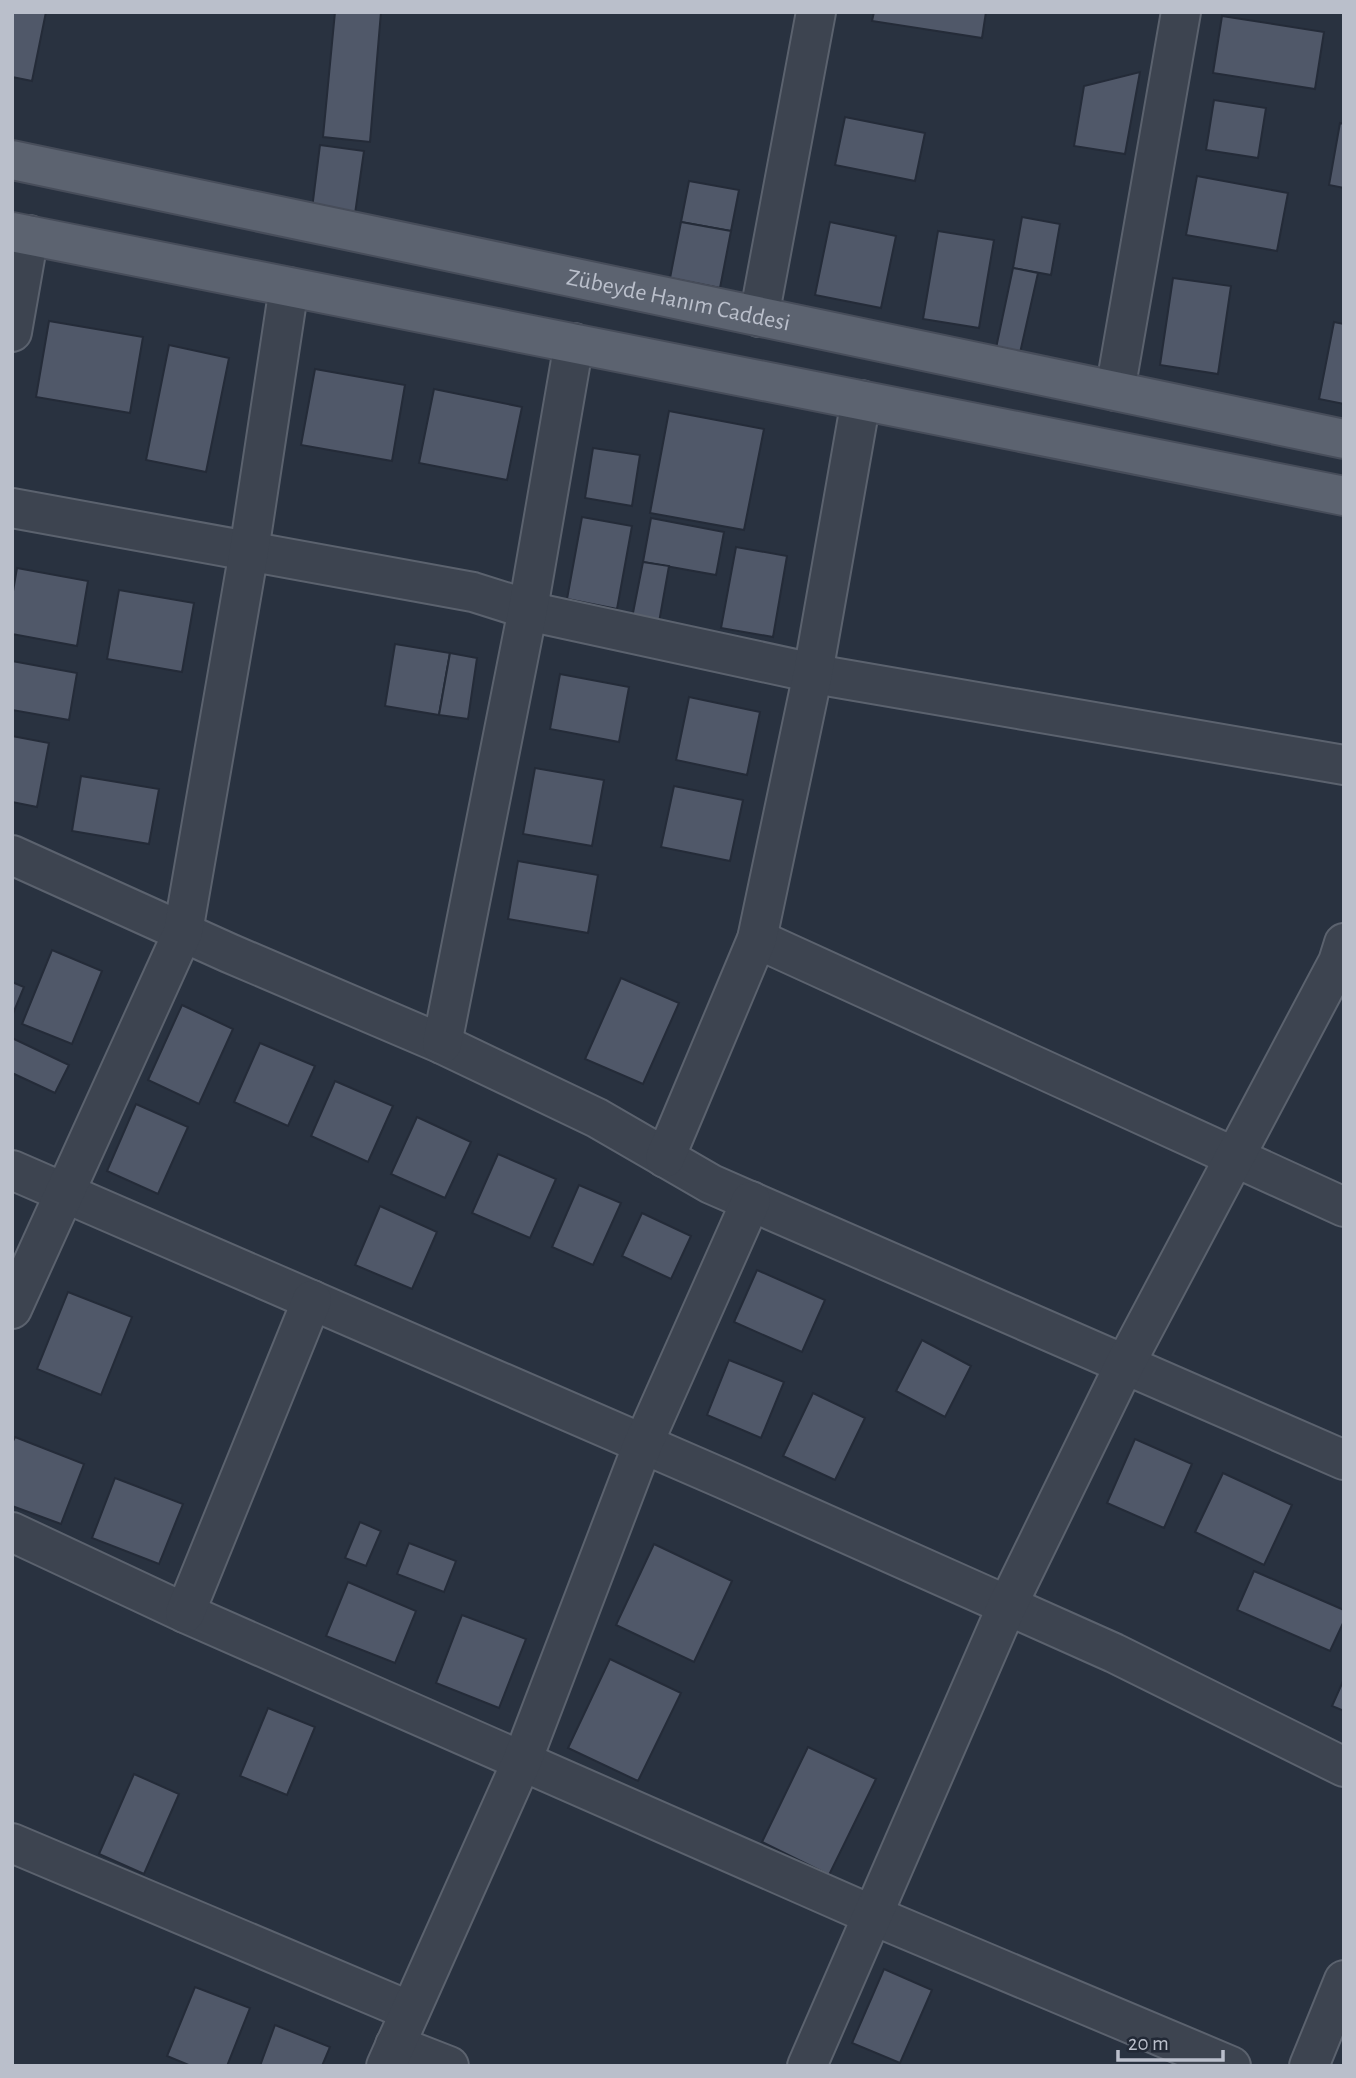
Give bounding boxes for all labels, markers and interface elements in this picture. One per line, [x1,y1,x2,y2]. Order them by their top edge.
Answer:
street label: Zübeyde Hanım Caddesi [564,265,792,336]
scale bar [1118,2018,1223,2062]
text: 20 m [1128,2033,1169,2054]

